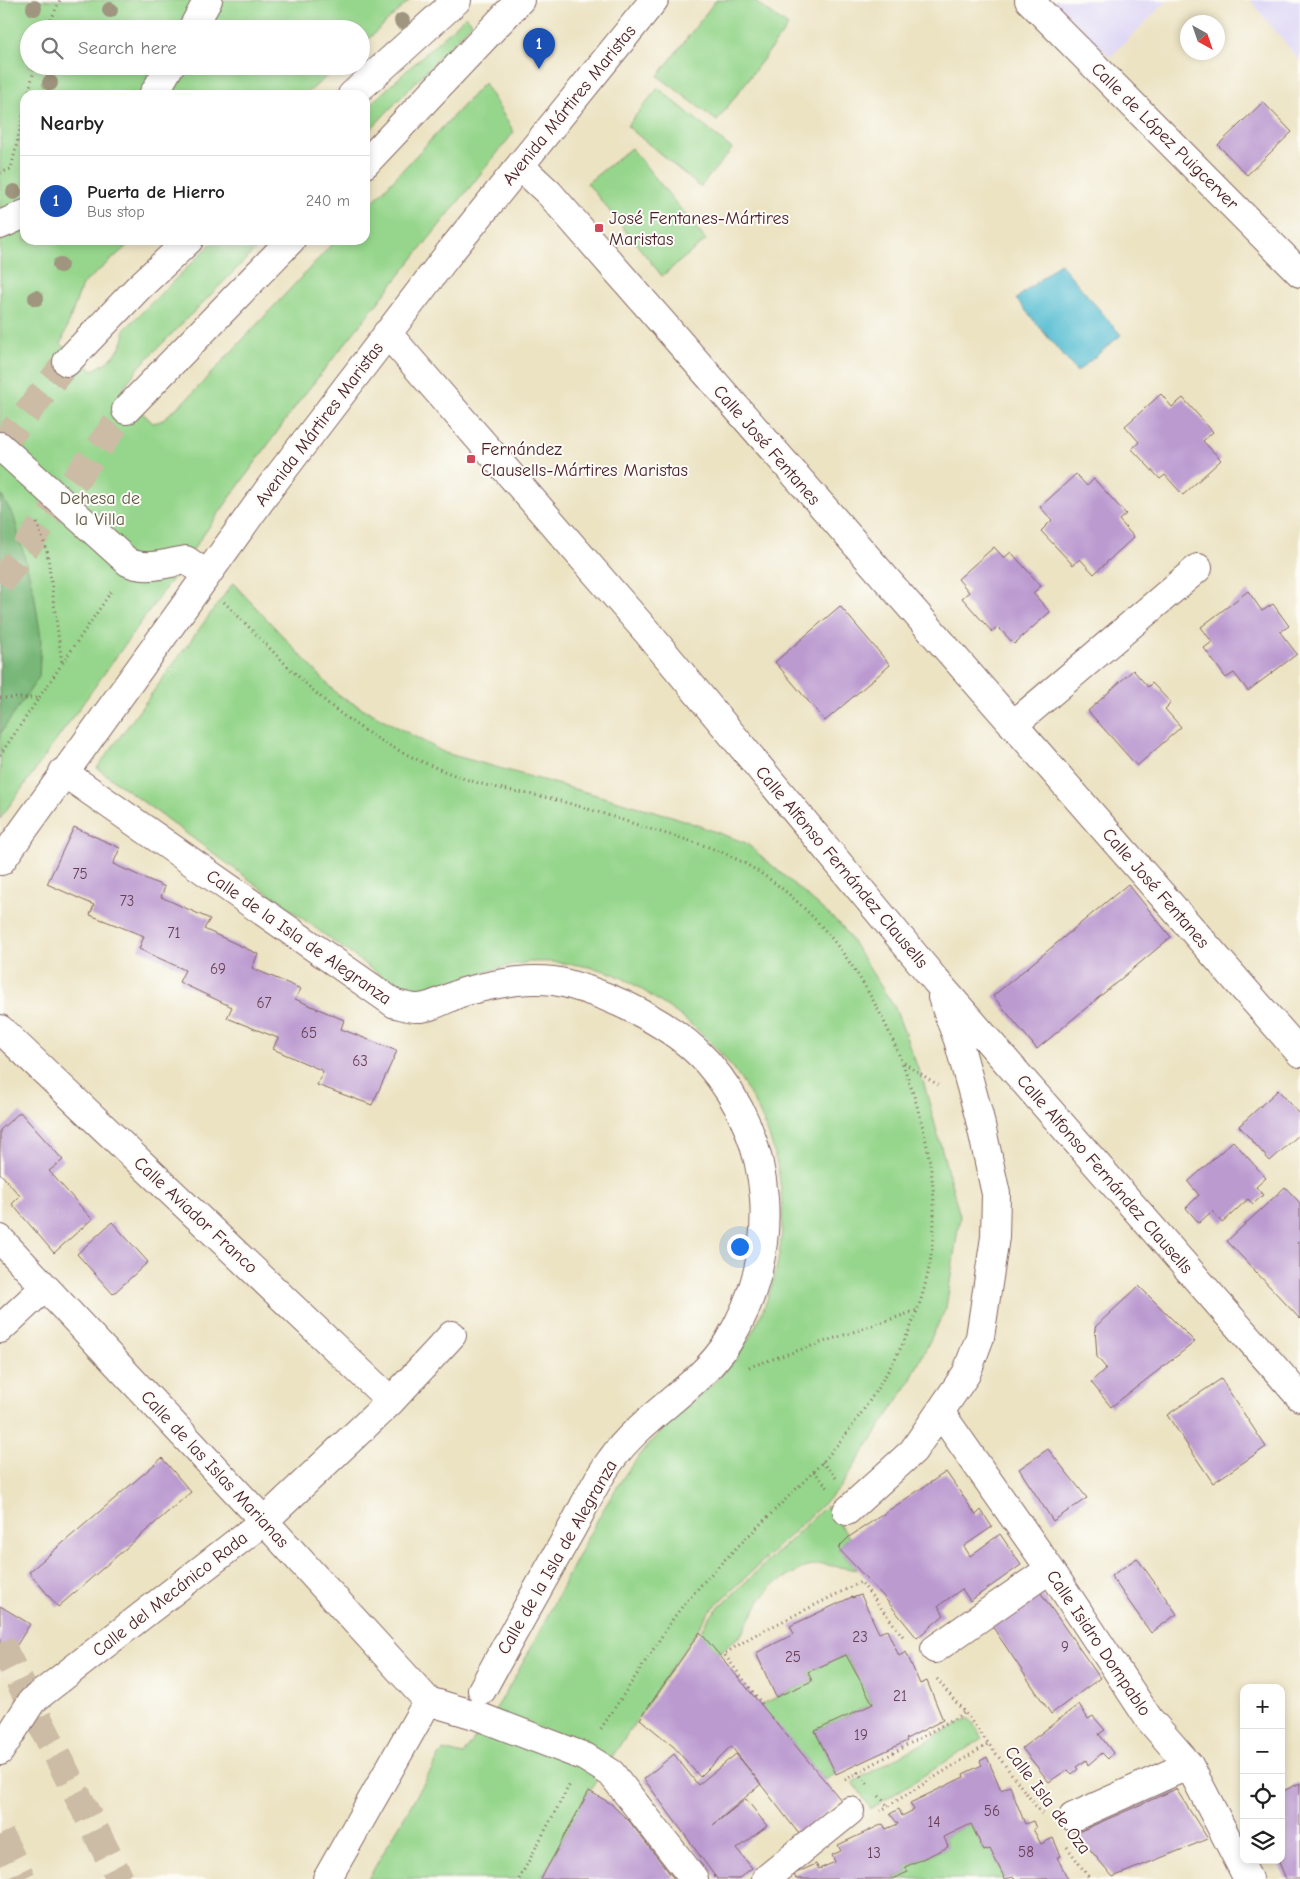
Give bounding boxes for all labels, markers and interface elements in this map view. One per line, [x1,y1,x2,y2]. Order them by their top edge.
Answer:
north arrow [1180,15,1225,60]
search box [20,20,370,75]
street label: Avenida Mártires Maristas [498,21,641,190]
pin: 1 [523,28,555,69]
icon: search [38,34,66,62]
text: Search here [78,37,177,59]
street label: Calle de López Puigcerver [1087,58,1243,215]
text: Nearby [40,111,104,135]
text: Puerta de Hierro [87,181,225,203]
text: 1 [53,192,59,210]
text: 240 m [306,192,350,210]
text: Bus stop [87,203,145,221]
place label: José Fentanes-Mártires Maristas [609,208,789,250]
marker: José Fentanes-Mártires Maristas [593,222,605,234]
street label: Avenida Mártires Maristas [251,338,388,511]
street label: Calle José Fentanes [709,381,824,510]
place label: Fernández Clausells-Mártires Maristas [481,439,688,481]
marker: Fernández Clausells-Mártires Maristas [465,453,477,465]
park label: Dehesa de la Villa [60,488,140,530]
street label: Calle Alfonso Fernández Clausells [751,762,932,973]
street label: Calle José Fentanes [1098,824,1213,953]
house number: 75 [72,865,88,883]
street label: Calle de la Isla de Alegranza [202,865,395,1009]
house number: 73 [120,892,134,910]
house number: 71 [167,924,181,942]
house number: 69 [210,960,226,978]
house number: 67 [256,994,272,1012]
house number: 65 [301,1024,317,1042]
house number: 63 [352,1052,368,1070]
street label: Calle Alfonso Fernández Clausells [1012,1070,1197,1278]
street label: Calle Aviador Franco [129,1153,262,1278]
your location [727,1234,753,1260]
street label: Calle de las Islas Marianas [136,1386,293,1552]
street label: Calle de la Isla de Alegranza [493,1456,622,1658]
street label: Calle del Mecánico Rada [89,1527,252,1661]
street label: Calle Isidro Dompablo [1042,1566,1155,1720]
house number: 23 [852,1628,868,1646]
house number: 9 [1061,1638,1069,1656]
house number: 25 [785,1648,801,1666]
map controls [1240,1684,1285,1864]
button: + [1240,1684,1285,1729]
house number: 21 [893,1687,907,1705]
house number: 19 [854,1726,868,1744]
button: − [1240,1729,1285,1774]
street label: Calle Isla de Oza [1000,1742,1095,1858]
button: locate [1240,1774,1285,1819]
house number: 56 [984,1802,1000,1820]
house number: 14 [927,1813,941,1831]
button: layers [1240,1819,1285,1864]
house number: 58 [1018,1843,1034,1861]
house number: 13 [867,1844,881,1862]

